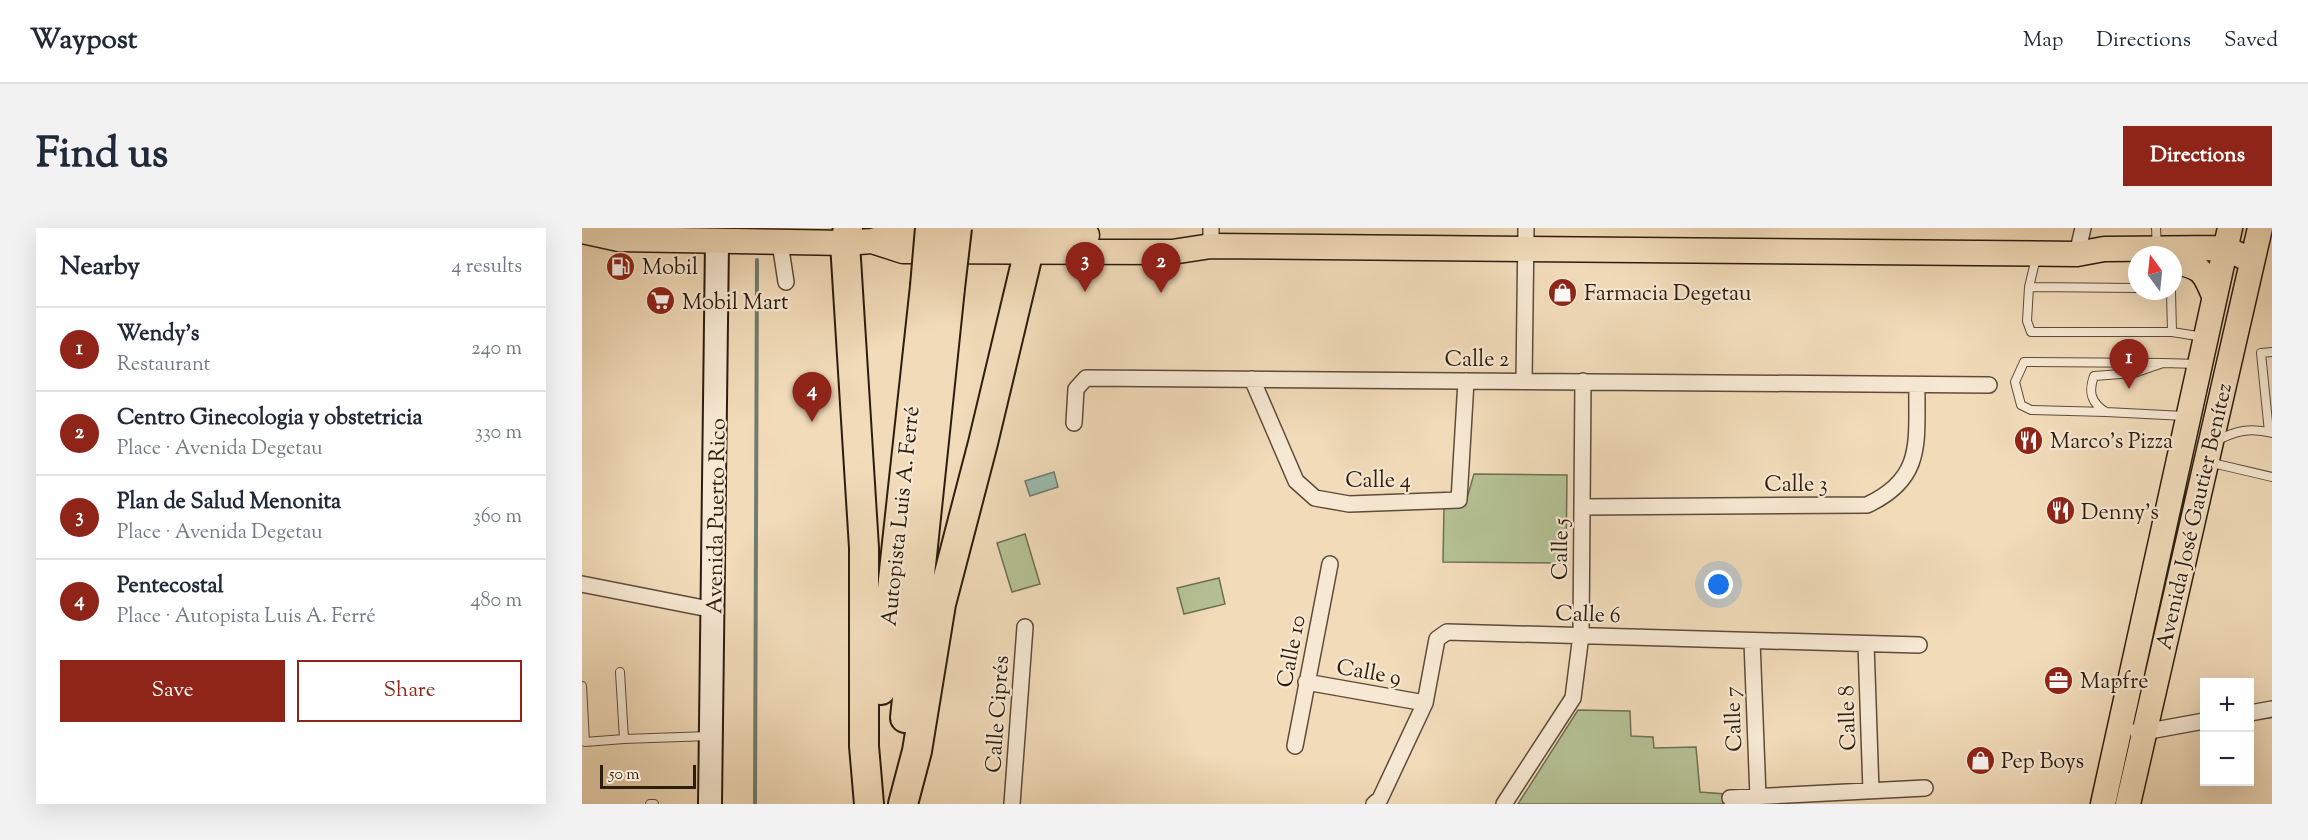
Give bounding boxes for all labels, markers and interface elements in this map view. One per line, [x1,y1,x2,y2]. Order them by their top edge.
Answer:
text: Waypost [30,21,137,61]
text: Map [2023,26,2063,56]
text: Directions [2096,26,2191,56]
text: Saved [2224,26,2278,56]
text: Find us [36,126,168,186]
button: Directions [2123,126,2272,186]
pin: 3 [1066,242,1104,292]
pin: 2 [1142,244,1180,293]
north arrow [2128,246,2182,300]
text: Nearby [60,249,140,286]
fuel station icon: Mobil [605,250,637,282]
text: 4 results [451,253,522,282]
place label: Mobil [642,253,698,285]
shop icon: Farmacia Degetau [1547,276,1579,308]
place label: Farmacia Degetau [1584,279,1752,311]
supermarket icon: Mobil Mart [645,285,677,317]
place label: Mobil Mart [682,288,789,320]
text: Wendy's [117,319,199,351]
text: 1 [76,335,83,364]
text: 240 m [471,335,522,364]
pin: 1 [2110,340,2148,389]
street label: Calle 2 [1445,345,1509,377]
text: Restaurant [117,351,210,380]
pin: 4 [792,372,832,422]
street label: Avenida José Gautier Benítez [2150,380,2242,653]
text: Centro Ginecologia y obstetricia [117,403,423,435]
street label: Autopista Luis A. Ferré [875,405,929,628]
street label: Avenida Puerto Rico [700,418,736,614]
text: 2 [75,419,84,448]
text: 330 m [475,419,522,448]
restaurant icon: Marco's Pizza [2013,424,2045,456]
place label: Marco's Pizza [2050,427,2173,459]
text: Place · Avenida Degetau [117,435,323,464]
street label: Calle 4 [1345,466,1411,498]
street label: Calle 3 [1764,470,1828,502]
text: Plan de Salud Menonita [117,487,341,519]
restaurant icon: Denny's [2044,495,2076,527]
place label: Denny's [2081,498,2159,530]
text: 3 [75,503,84,532]
text: 360 m [473,503,522,532]
street label: Calle 5 [1545,517,1579,580]
text: Place · Avenida Degetau [117,519,323,548]
your location [1704,570,1733,599]
text: Pentecostal [117,571,224,603]
text: 4 [74,587,85,616]
text: 480 m [471,587,522,616]
street label: Calle 6 [1555,599,1621,633]
text: Place · Autopista Luis A. Ferré [117,603,376,632]
street label: Calle 10 [1270,612,1316,691]
street label: Calle 9 [1334,653,1403,695]
street label: Calle Ciprés [979,654,1019,774]
button: Save [60,660,285,722]
button: Share [297,660,522,722]
office icon: Mapfre [2043,664,2075,696]
place label: Mapfre [2080,667,2148,699]
map controls [2200,678,2254,786]
button: + [2200,678,2254,732]
street label: Calle 8 [1832,685,1866,751]
street label: Calle 7 [1718,686,1752,752]
button: − [2200,732,2254,786]
shop icon: Pep Boys [1964,744,1996,776]
place label: Pep Boys [2001,747,2084,779]
scale bar [600,762,696,790]
text: 50 m [609,764,640,787]

